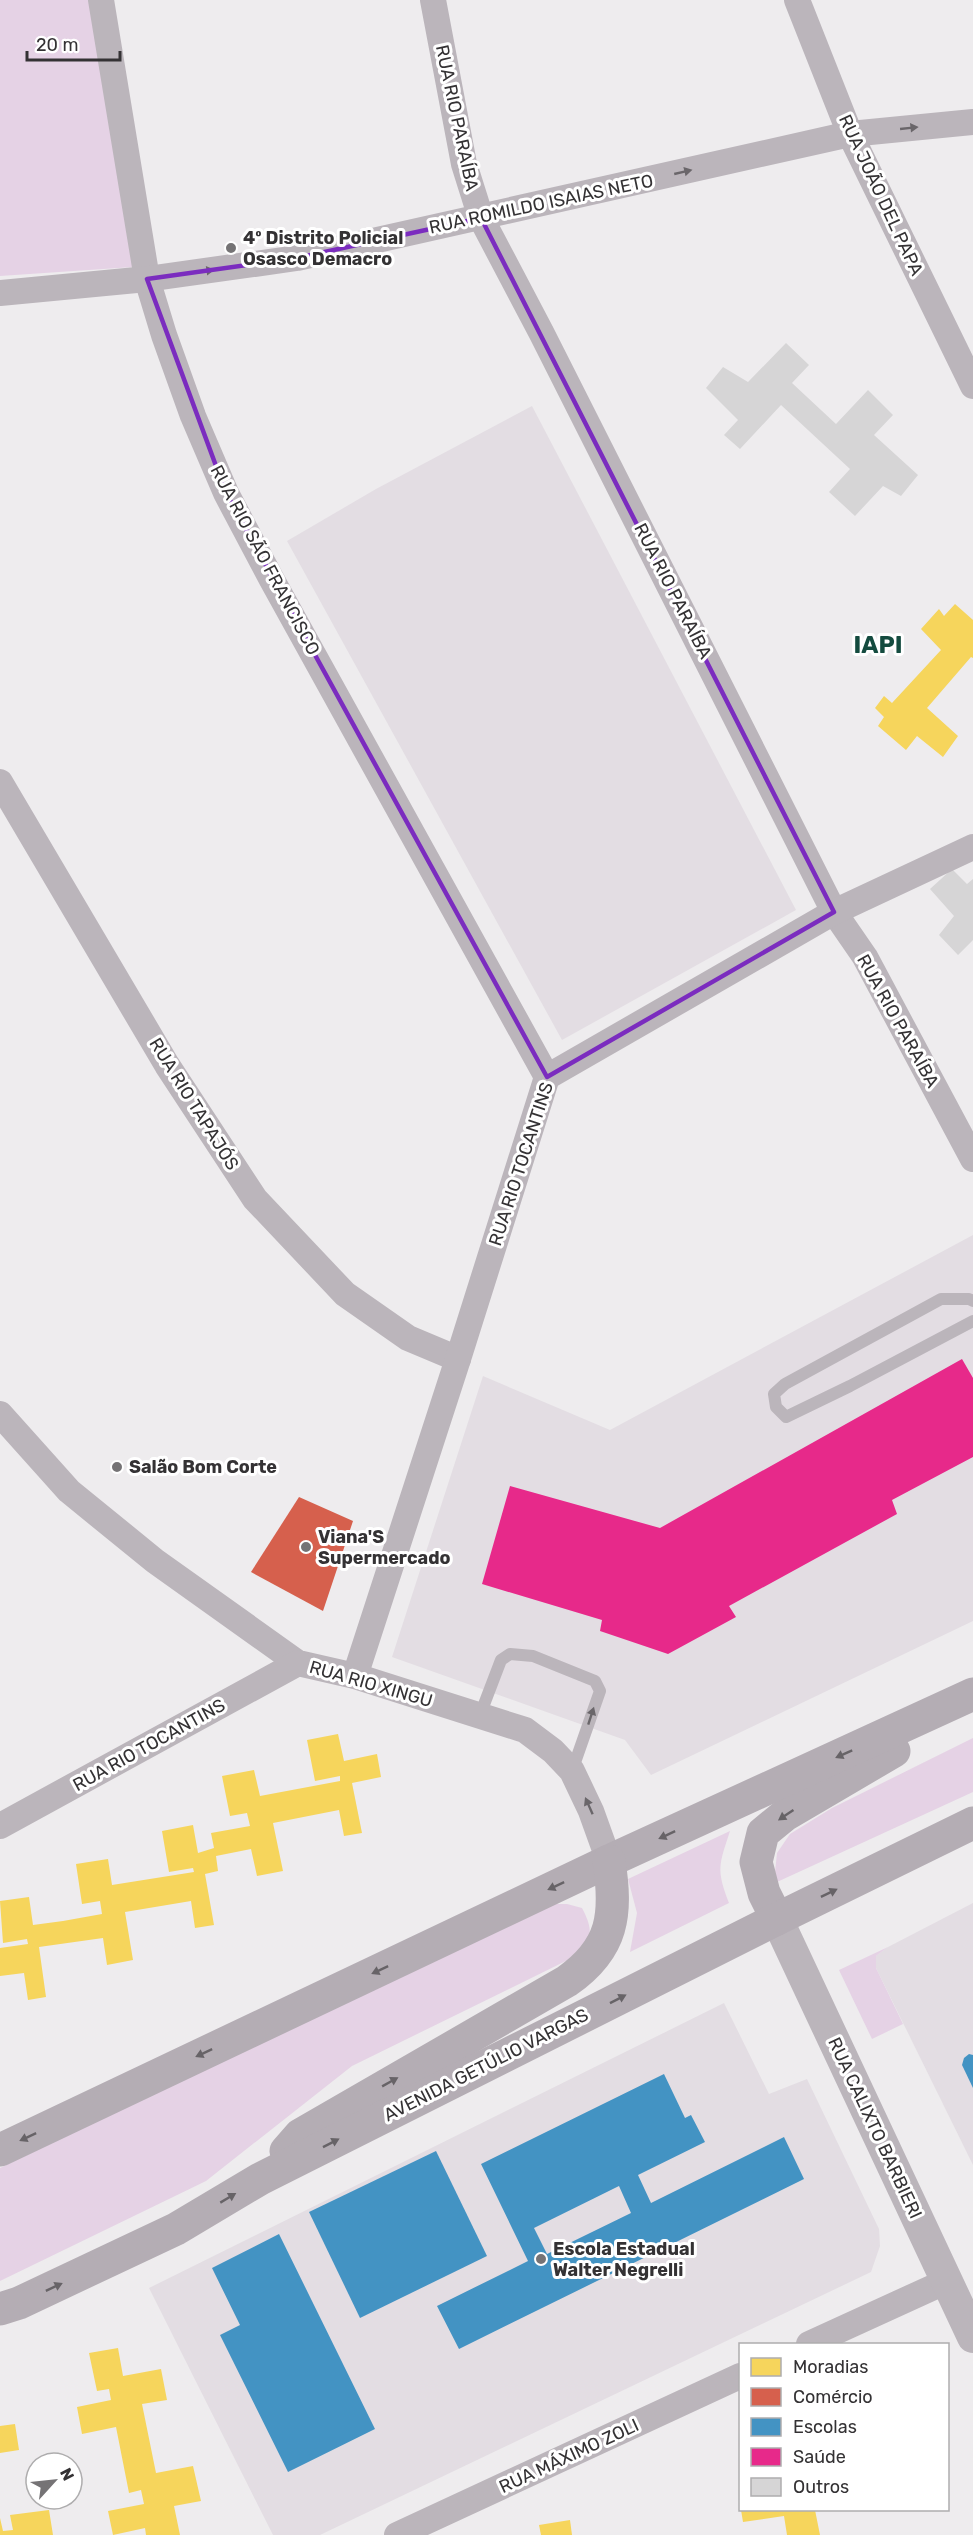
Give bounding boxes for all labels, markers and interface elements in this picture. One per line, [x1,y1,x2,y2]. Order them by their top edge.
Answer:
scale bar [27,24,120,62]
text: 20 m [36,34,78,56]
street label: RUA RIO PARAÍBA [431,43,483,193]
street label: RUA JOÃO DEL PAPA [834,111,928,279]
one-way arrow [899,123,918,133]
one-way arrow [674,167,693,176]
street label: RUA ROMILDO ISAIAS NETO [427,169,655,239]
place label: 4º Distrito Policial Osasco Demacro [243,227,403,270]
marker: 4º Distrito Policial Osasco Demacro [224,241,238,255]
one-way arrow [195,266,214,275]
street label: RUA RIO SÃO FRANCISCO [206,461,324,659]
street label: RUA RIO PARAÍBA [629,520,717,662]
district label: IAPI [854,631,902,659]
street label: RUA RIO PARAÍBA [852,950,944,1092]
street label: RUA RIO TAPAJÓS [144,1034,244,1174]
street label: RUA RIO TOCANTINS [484,1079,558,1249]
place label: Salão Bom Corte [129,1456,277,1478]
marker: Salão Bom Corte [110,1460,124,1474]
place label: Viana'S Supermercado [318,1526,451,1569]
marker: Viana'S Supermercado [299,1540,313,1554]
street label: RUA RIO XINGU [307,1656,435,1712]
street label: RUA RIO TOCANTINS [69,1694,229,1796]
one-way arrow [587,1707,597,1725]
one-way arrow [835,1749,853,1759]
one-way arrow [584,1798,593,1815]
one-way arrow [778,1809,794,1821]
one-way arrow [657,1830,675,1840]
one-way arrow [548,1882,565,1891]
one-way arrow [821,1888,838,1898]
one-way arrow [372,1965,389,1974]
one-way arrow [609,1994,626,2003]
street label: AVENIDA GETÚLIO VARGAS [380,2004,592,2126]
street label: RUA CALIXTO BARBIERI [823,2034,927,2222]
one-way arrow [195,2049,212,2058]
one-way arrow [382,2077,399,2087]
one-way arrow [19,2132,36,2141]
one-way arrow [323,2139,340,2148]
one-way arrow [220,2193,236,2204]
place label: Escola Estadual Walter Negrelli [553,2238,695,2281]
marker: Escola Estadual Walter Negrelli [534,2252,548,2266]
one-way arrow [45,2282,63,2292]
legend [739,2343,949,2511]
text: Moradias [793,2356,868,2378]
text: Comércio [793,2386,873,2408]
street label: RUA MÁXIMO ZOLI [496,2414,642,2498]
text: Escolas [793,2416,857,2438]
text: Saúde [793,2446,846,2468]
north arrow [24,2451,84,2511]
text: N [56,2465,78,2484]
text: Outros [793,2476,849,2498]

